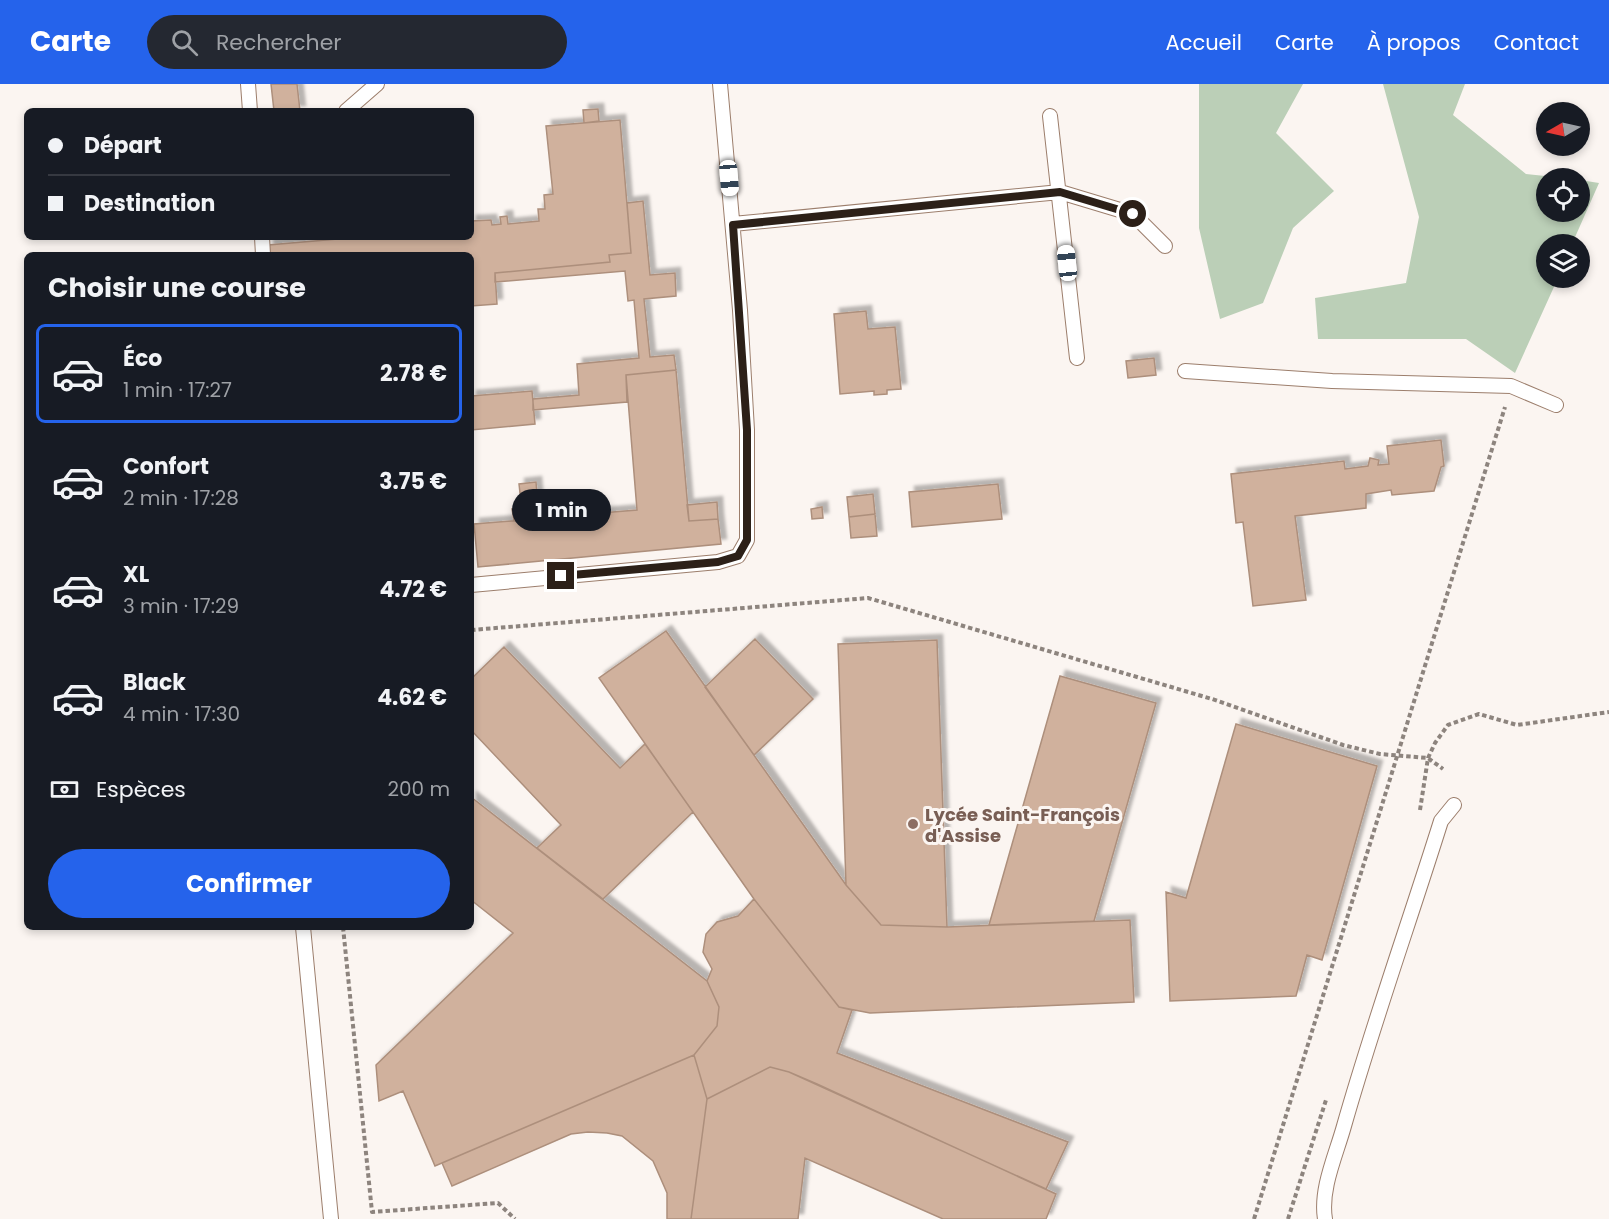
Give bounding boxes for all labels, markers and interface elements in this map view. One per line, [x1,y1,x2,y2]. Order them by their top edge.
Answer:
search box [147,15,567,69]
text: Carte [30,22,111,61]
icon: search [168,26,201,59]
text: Rechercher [216,27,342,58]
text: Accueil [1165,28,1242,57]
text: Carte [1275,28,1334,57]
text: À propos [1367,28,1461,57]
text: Contact [1494,28,1579,57]
north arrow [1536,102,1590,156]
map controls [1536,102,1590,288]
text: Départ [84,130,162,161]
car [718,159,740,197]
button: locate [1536,168,1590,222]
text: Destination [84,188,215,219]
route start [1119,200,1146,227]
button: layers [1536,234,1590,288]
car [1056,244,1078,282]
text: Choisir une course [48,269,306,306]
text: Éco [123,343,162,374]
icon: car [51,347,105,401]
text: 2.78 € [380,358,447,389]
text: 1 min · 17:27 [123,376,232,404]
text: Confort [123,451,209,482]
icon: car [51,455,105,509]
text: 3.75 € [379,466,447,497]
text: 2 min · 17:28 [123,484,239,512]
callout: 1 min [512,489,610,531]
text: 1 min [535,496,588,524]
text: XL [123,559,149,590]
route end [547,562,574,589]
icon: car [51,563,105,617]
text: 4.72 € [379,574,447,605]
text: 3 min · 17:29 [123,592,239,620]
text: Black [123,667,186,698]
icon: car [51,671,105,725]
text: 4.62 € [377,682,447,713]
text: 4 min · 17:30 [123,700,240,728]
icon: cash [48,773,81,806]
text: Espèces [96,774,186,805]
text: 200 m [387,775,450,803]
place label: Lycée Saint-François d'Assise [925,802,1120,848]
marker: Lycée Saint-François d'Assise [906,817,920,831]
button: Confirmer [48,849,450,918]

